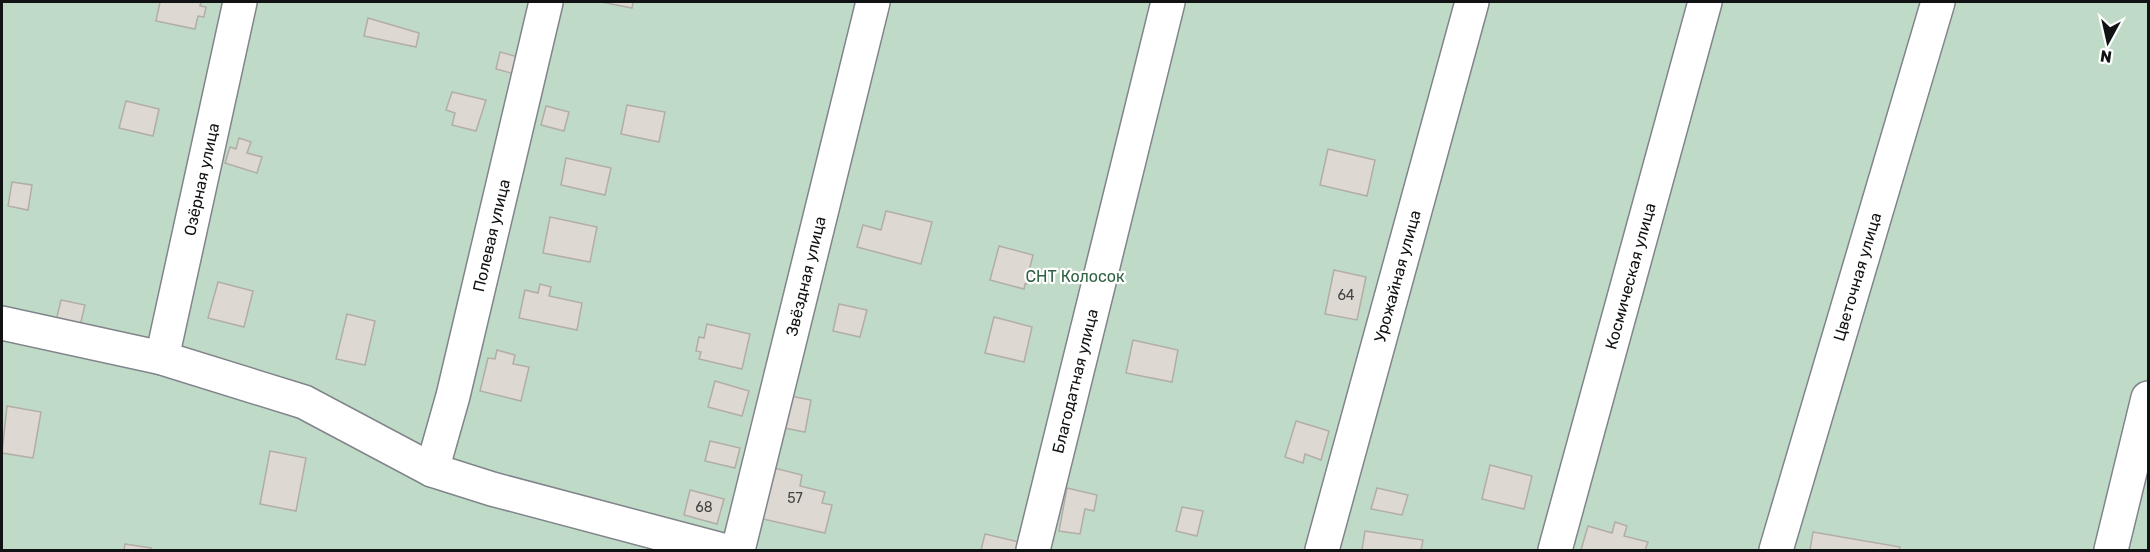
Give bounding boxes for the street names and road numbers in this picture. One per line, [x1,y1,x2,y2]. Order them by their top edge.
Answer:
street label: Озёрная улица [180,121,223,237]
street label: Полевая улица [469,177,514,294]
street label: Космическая улица [1601,201,1660,352]
street label: Урожайная улица [1370,208,1425,344]
street label: Цветочная улица [1829,210,1885,343]
street label: Звёздная улица [782,214,830,338]
street label: Благодатная улица [1048,307,1102,455]

